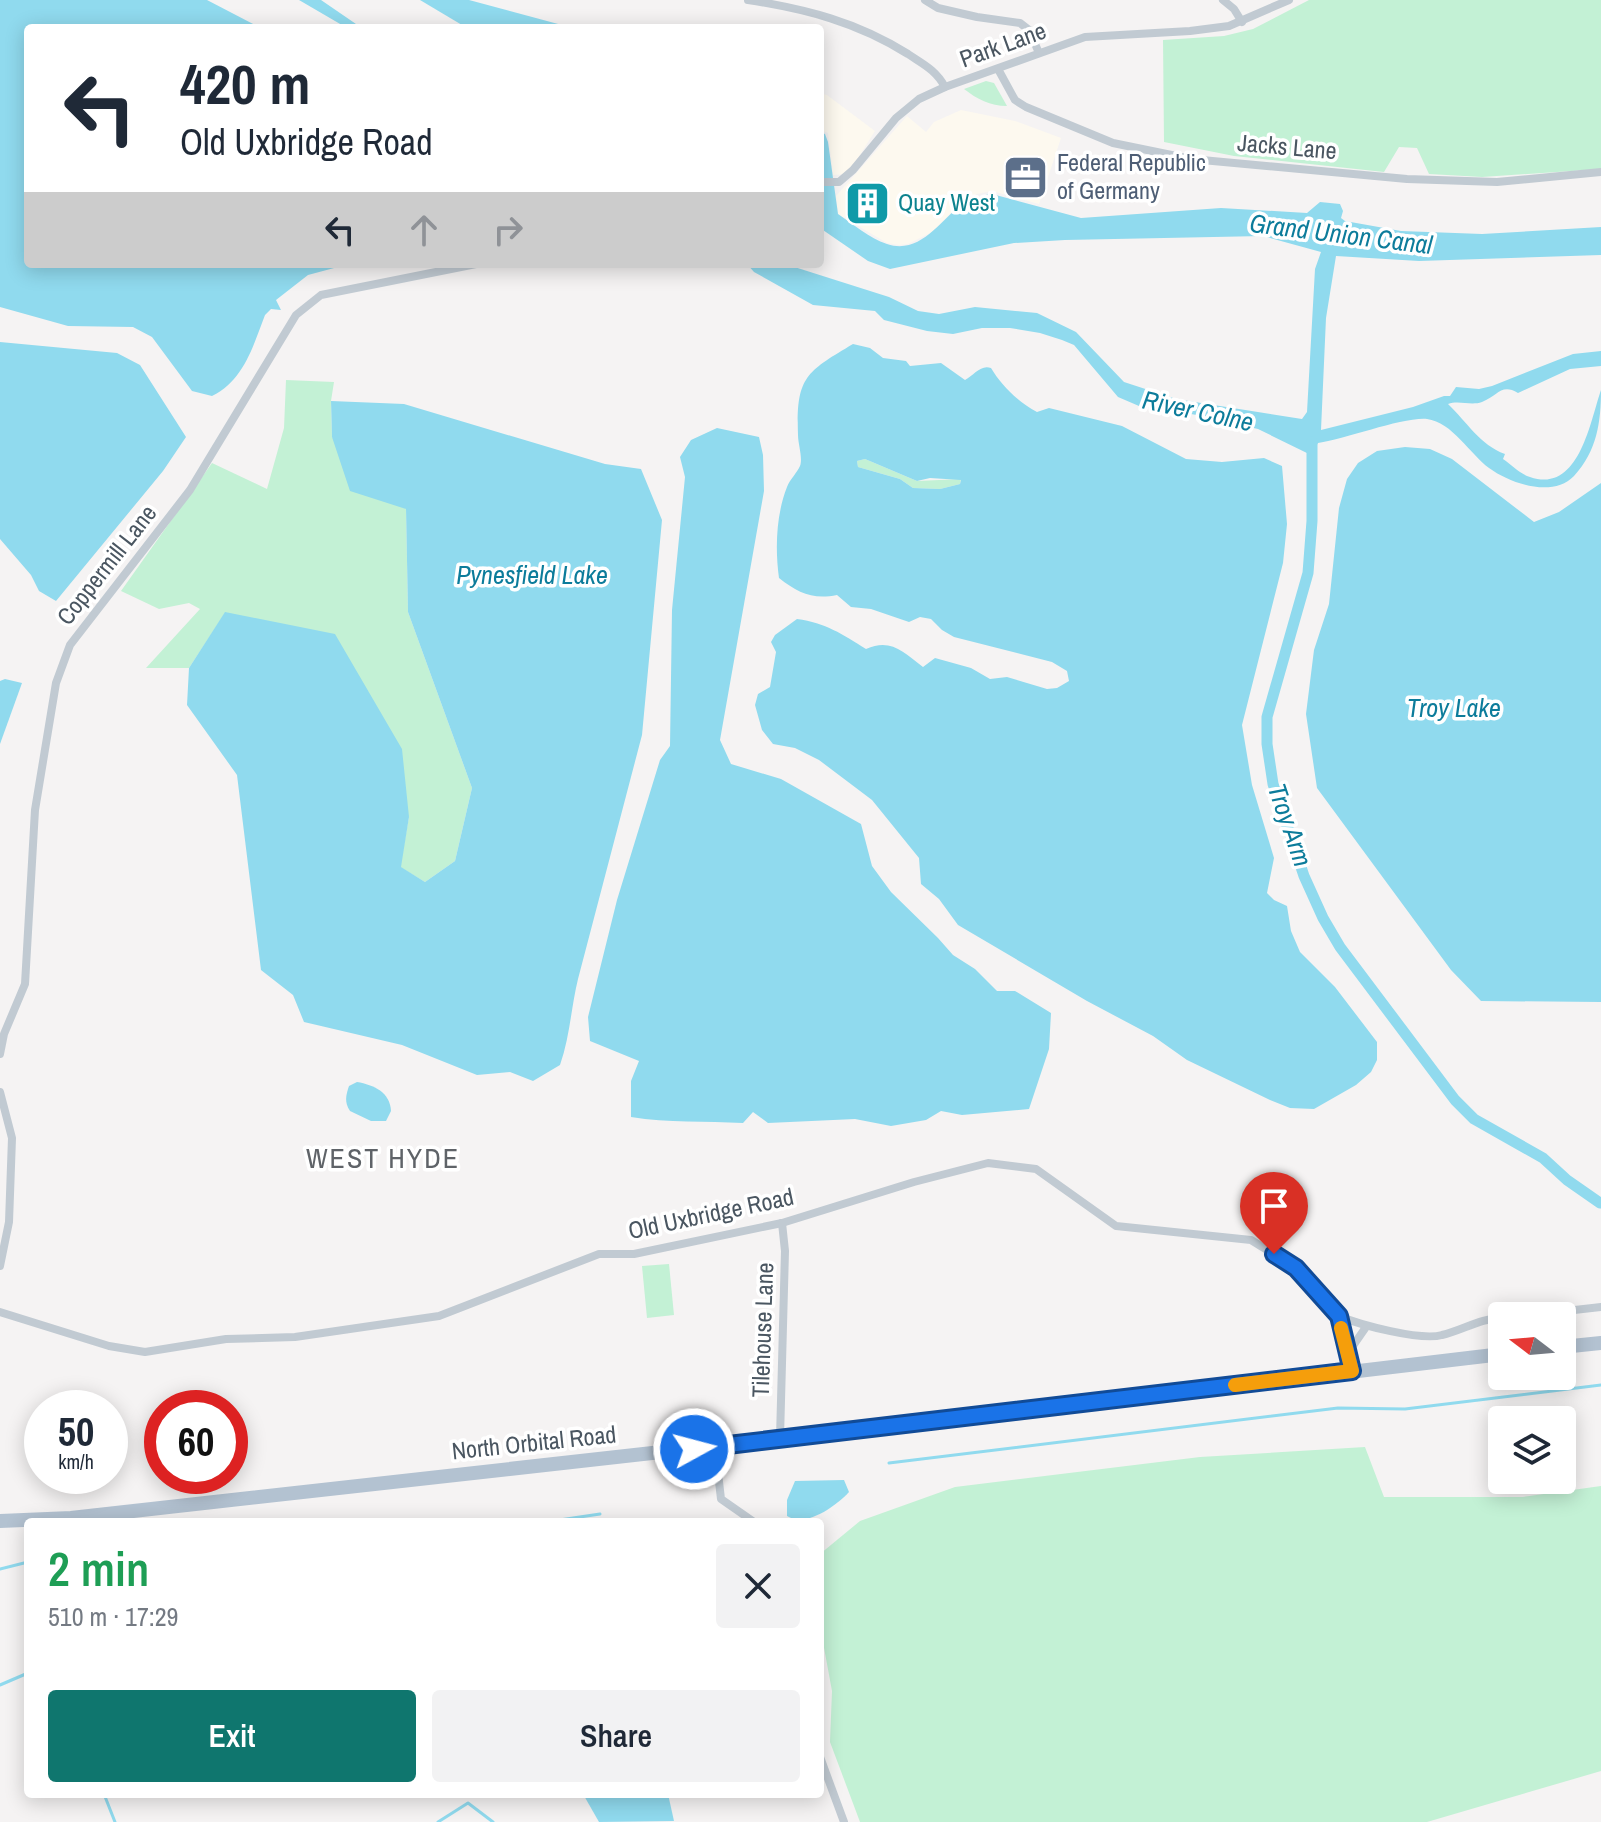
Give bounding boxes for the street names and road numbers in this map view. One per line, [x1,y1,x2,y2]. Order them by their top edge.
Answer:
street label: Park Lane [955,14,1050,74]
street label: Jacks Lane [1236,126,1338,166]
street label: Coppermill Lane [49,498,163,631]
street label: Old Uxbridge Road [625,1180,797,1246]
street label: Tilehouse Lane [744,1262,780,1398]
street label: North Orbital Road [450,1417,618,1467]

